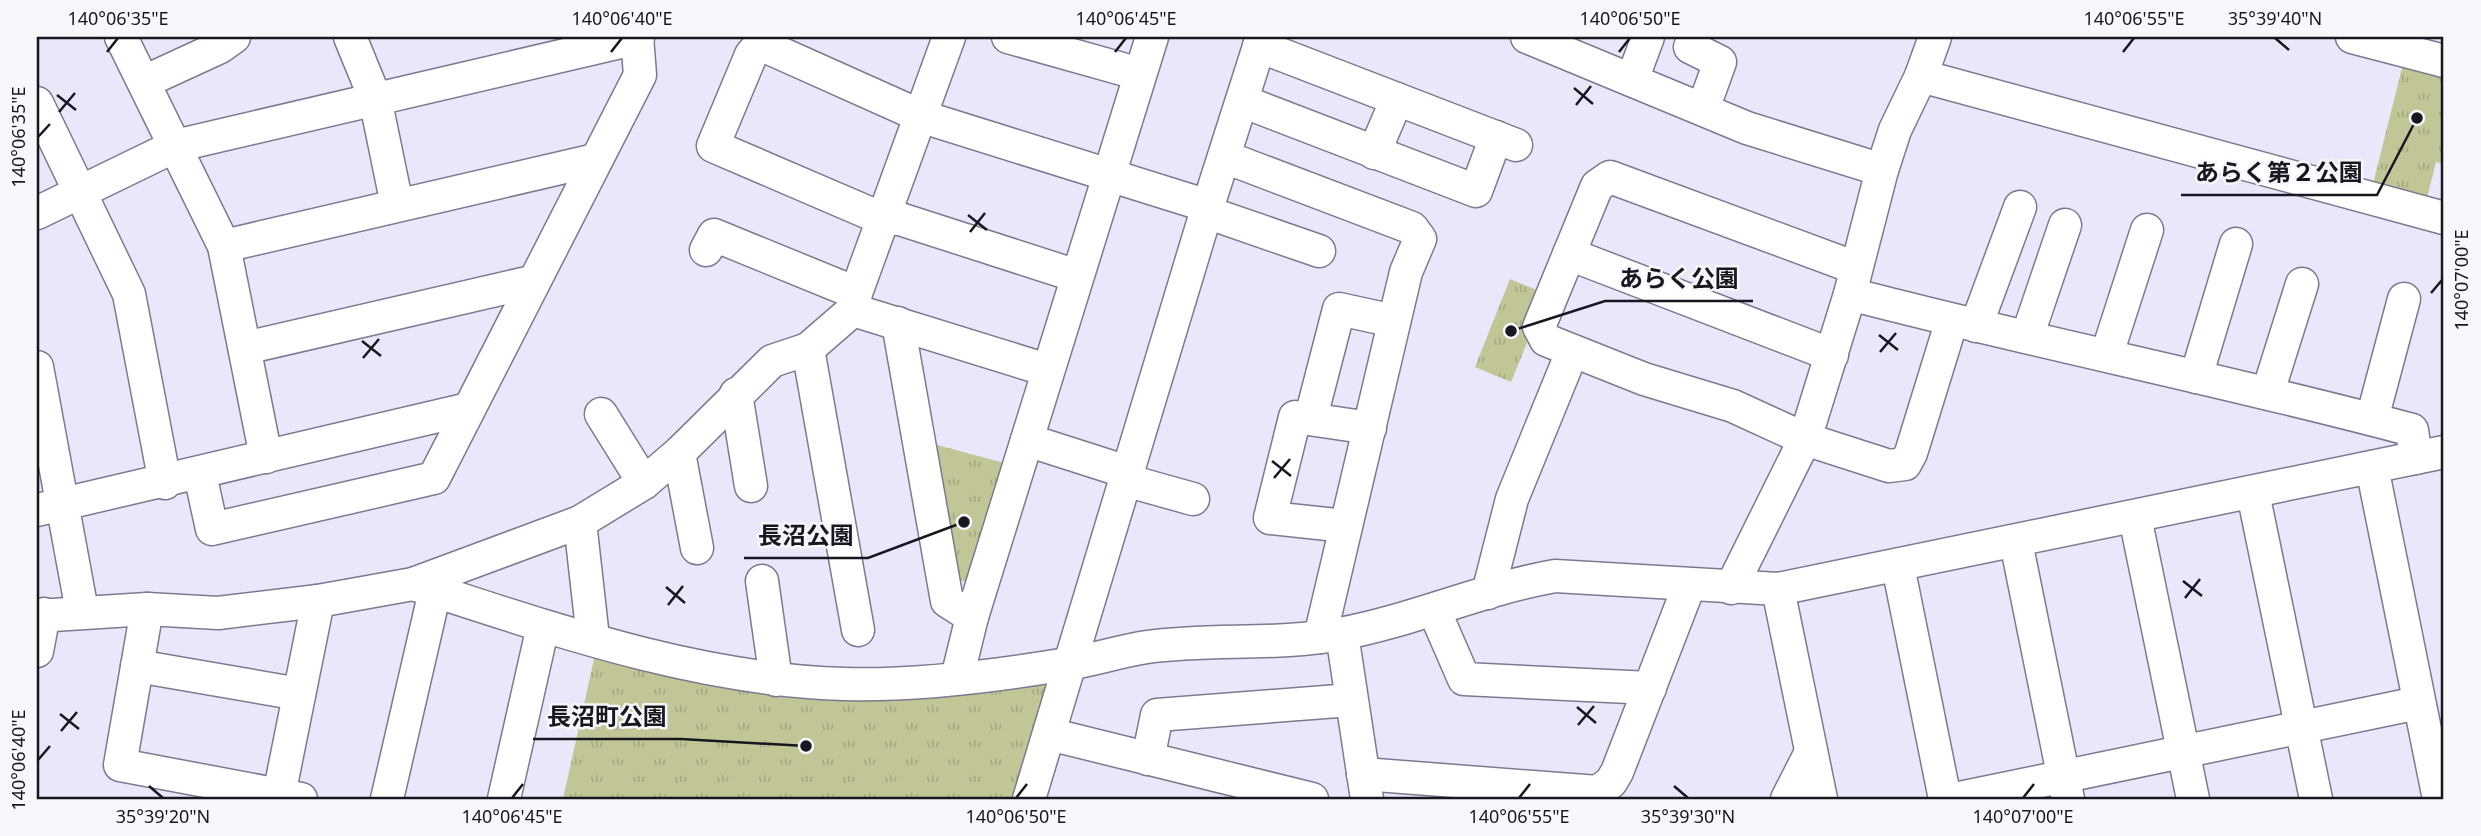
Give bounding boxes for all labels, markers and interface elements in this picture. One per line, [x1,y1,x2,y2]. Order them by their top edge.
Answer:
text: 140°06'35"E [67,6,169,30]
text: 140°06'40"E [571,6,673,30]
text: 140°06'45"E [1075,6,1177,30]
text: 140°06'50"E [1579,6,1681,30]
text: 140°06'55"E [2083,6,2185,30]
text: 35°39'40"N [2228,6,2322,30]
text: 140°06'35"E [6,86,30,188]
callout: あらく第２公園 [2181,150,2377,195]
text: あらく第２公園 [2195,155,2363,188]
text: 140°07'00"E [2449,229,2473,331]
callout: あらく公園 [1605,256,1753,301]
text: あらく公園 [1619,261,1739,294]
callout: 長沼公園 [744,513,868,558]
text: 長沼公園 [758,518,854,551]
callout: 長沼町公園 [533,694,681,739]
text: 長沼町公園 [547,699,667,732]
text: 140°06'40"E [6,709,30,811]
text: 35°39'20"N [116,804,210,828]
text: 140°06'45"E [461,804,563,828]
text: 140°06'50"E [965,804,1067,828]
text: 140°06'55"E [1468,804,1570,828]
text: 35°39'30"N [1641,804,1735,828]
text: 140°07'00"E [1972,804,2074,828]

